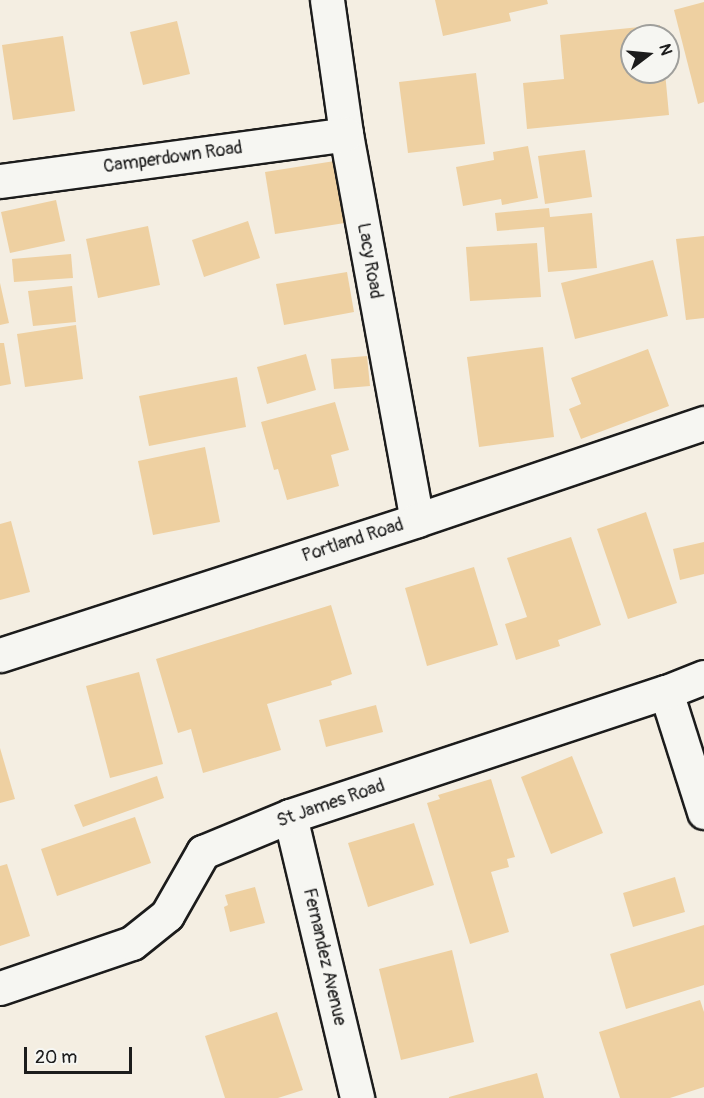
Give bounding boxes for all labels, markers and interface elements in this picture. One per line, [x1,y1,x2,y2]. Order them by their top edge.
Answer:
north arrow [620,24,680,84]
text: N [654,42,676,58]
street label: Camperdown Road [102,138,244,178]
street label: Lacy Road [352,221,386,301]
street label: Portland Road [299,514,407,568]
street label: St James Road [274,775,388,833]
street label: Fernandez Avenue [298,886,350,1028]
scale bar [27,1035,135,1073]
text: 20 m [35,1046,77,1069]

